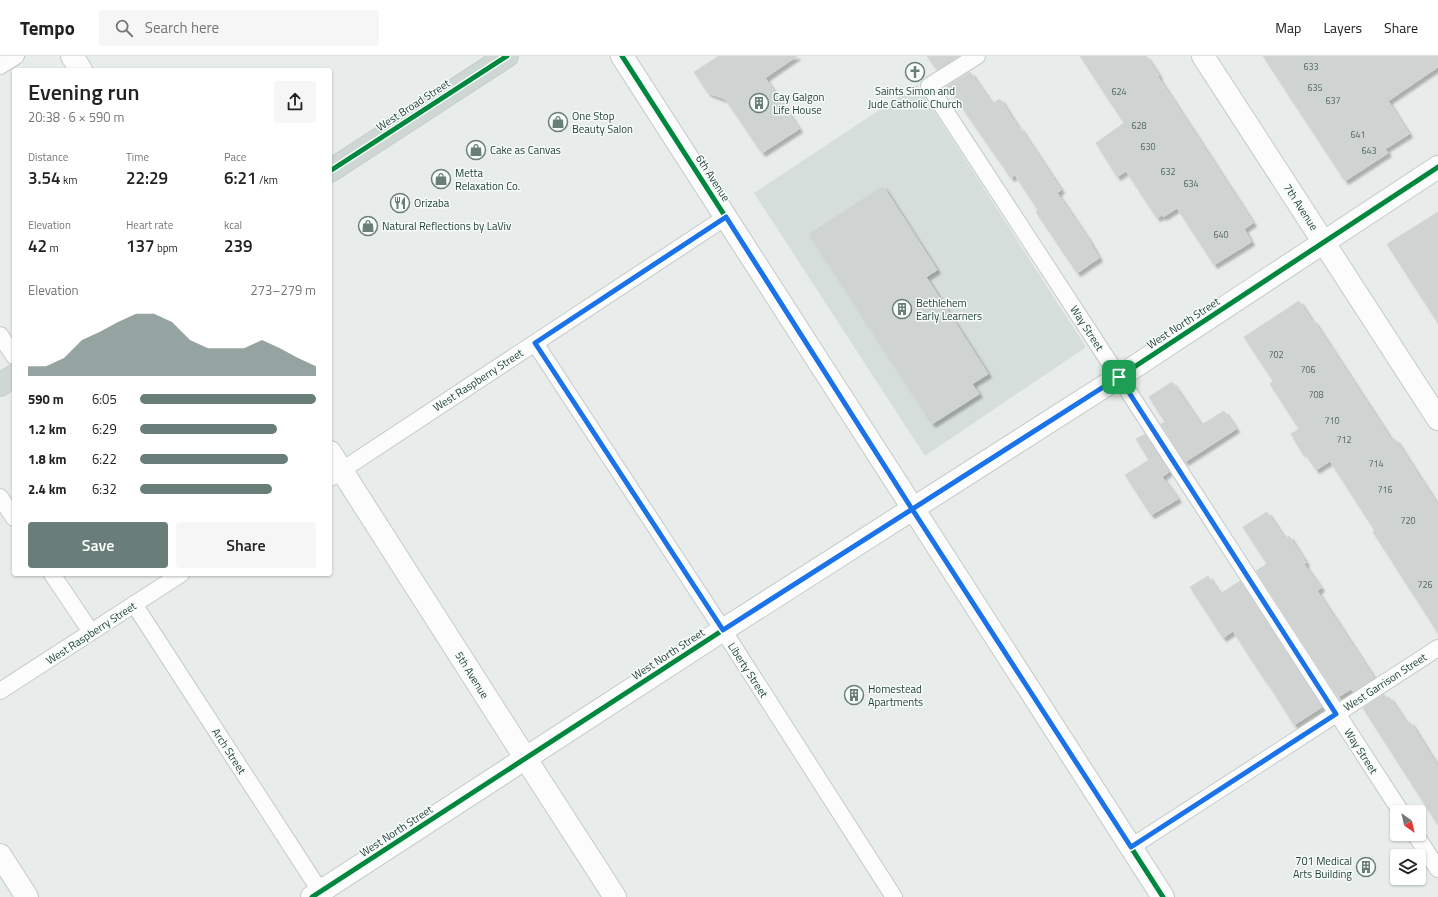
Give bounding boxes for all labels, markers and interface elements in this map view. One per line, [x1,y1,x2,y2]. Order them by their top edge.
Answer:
search box [99,10,379,46]
text: Tempo [20,13,75,42]
text: Search here [145,16,219,39]
icon: search [113,17,135,39]
text: Map [1275,17,1301,38]
text: Layers [1323,17,1362,38]
text: Share [1384,17,1418,38]
house number: 633 [1303,60,1319,73]
church icon: Saints Simon and Jude Catholic Church [904,61,926,83]
text: Evening run [28,75,139,109]
street label: West Broad Street [373,75,453,135]
button: share [274,81,316,123]
house number: 635 [1307,81,1323,94]
place label: Saints Simon and Jude Catholic Church [868,83,962,112]
house number: 624 [1111,85,1127,98]
place label: Cay Galgon Life House [773,89,824,118]
building icon: Cay Galgon Life House [748,92,770,114]
house number: 637 [1325,94,1341,107]
text: 20:38 · 6 × 590 m [28,107,124,127]
place label: One Stop Beauty Salon [572,108,633,137]
shop icon: One Stop Beauty Salon [547,111,569,133]
house number: 628 [1131,119,1147,132]
house number: 641 [1350,128,1366,141]
shop icon: Cake as Canvas [465,139,487,161]
house number: 630 [1140,140,1156,153]
place label: Cake as Canvas [490,142,561,158]
house number: 643 [1361,144,1377,157]
text: Distance [28,149,68,165]
text: Time [126,149,149,165]
text: Pace [224,149,246,165]
street label: 6th Avenue [692,152,734,205]
text: 3.54 [28,165,61,191]
text: 22:29 [126,165,168,191]
text: 6:21 [224,165,257,191]
place label: Metta Relaxation Co. [455,165,520,194]
house number: 632 [1160,165,1176,178]
shop icon: Metta Relaxation Co. [430,168,452,190]
text: km [61,172,78,188]
text: /km [257,172,278,188]
house number: 634 [1183,177,1199,190]
street label: 7th Avenue [1280,181,1322,234]
restaurant icon: Orizaba [389,192,411,214]
place label: Orizaba [414,195,450,211]
shop icon: Natural Reflections by LaViv [357,215,379,237]
text: Elevation [28,217,71,233]
text: Heart rate [126,217,173,233]
text: kcal [224,217,242,233]
place label: Natural Reflections by LaViv [382,218,512,234]
house number: 640 [1213,228,1229,241]
text: 42 [28,233,47,259]
text: 137 [126,233,155,259]
text: 239 [224,233,253,259]
text: m [47,240,59,256]
text: bpm [155,240,178,256]
text: Elevation [28,280,79,300]
text: 273–279 m [250,280,316,300]
street label: West North Street [1143,293,1223,353]
place label: Bethlehem Early Learners [916,295,982,324]
building icon: Bethlehem Early Learners [891,298,913,320]
street label: Way Street [1066,302,1108,354]
street label: West Raspberry Street [430,345,526,415]
house number: 702 [1268,348,1284,361]
pin [1102,360,1136,394]
house number: 706 [1300,363,1316,376]
icon: arrive [1108,366,1130,388]
house number: 708 [1308,388,1324,401]
text: 590 m [28,389,64,409]
text: 6:05 [92,389,117,409]
house number: 710 [1324,414,1340,427]
text: 1.2 km [28,419,66,439]
text: 6:29 [92,419,117,439]
house number: 712 [1336,433,1352,446]
text: 1.8 km [28,449,66,469]
text: 6:22 [92,449,117,469]
house number: 714 [1368,457,1384,470]
text: 2.4 km [28,479,66,499]
text: 6:32 [92,479,117,499]
house number: 716 [1377,483,1393,496]
house number: 720 [1400,514,1416,527]
button: Save [28,522,168,568]
button: Share [176,522,316,568]
house number: 726 [1417,578,1433,591]
street label: West Raspberry Street [43,598,139,668]
street label: West North Street [628,624,708,684]
street label: Liberty Street [724,639,772,701]
street label: 5th Avenue [451,648,493,702]
street label: West Garrison Street [1340,649,1430,715]
place label: Homestead Apartments [868,681,923,710]
building icon: Homestead Apartments [843,684,865,706]
street label: Arch Street [208,725,250,777]
street label: Way Street [1340,725,1382,777]
street label: West North Street [356,801,436,861]
north arrow [1390,805,1426,841]
map controls [1390,805,1426,885]
button: layers [1390,849,1426,885]
place label: 701 Medical Arts Building [1293,853,1352,882]
building icon: 701 Medical Arts Building [1355,856,1377,878]

